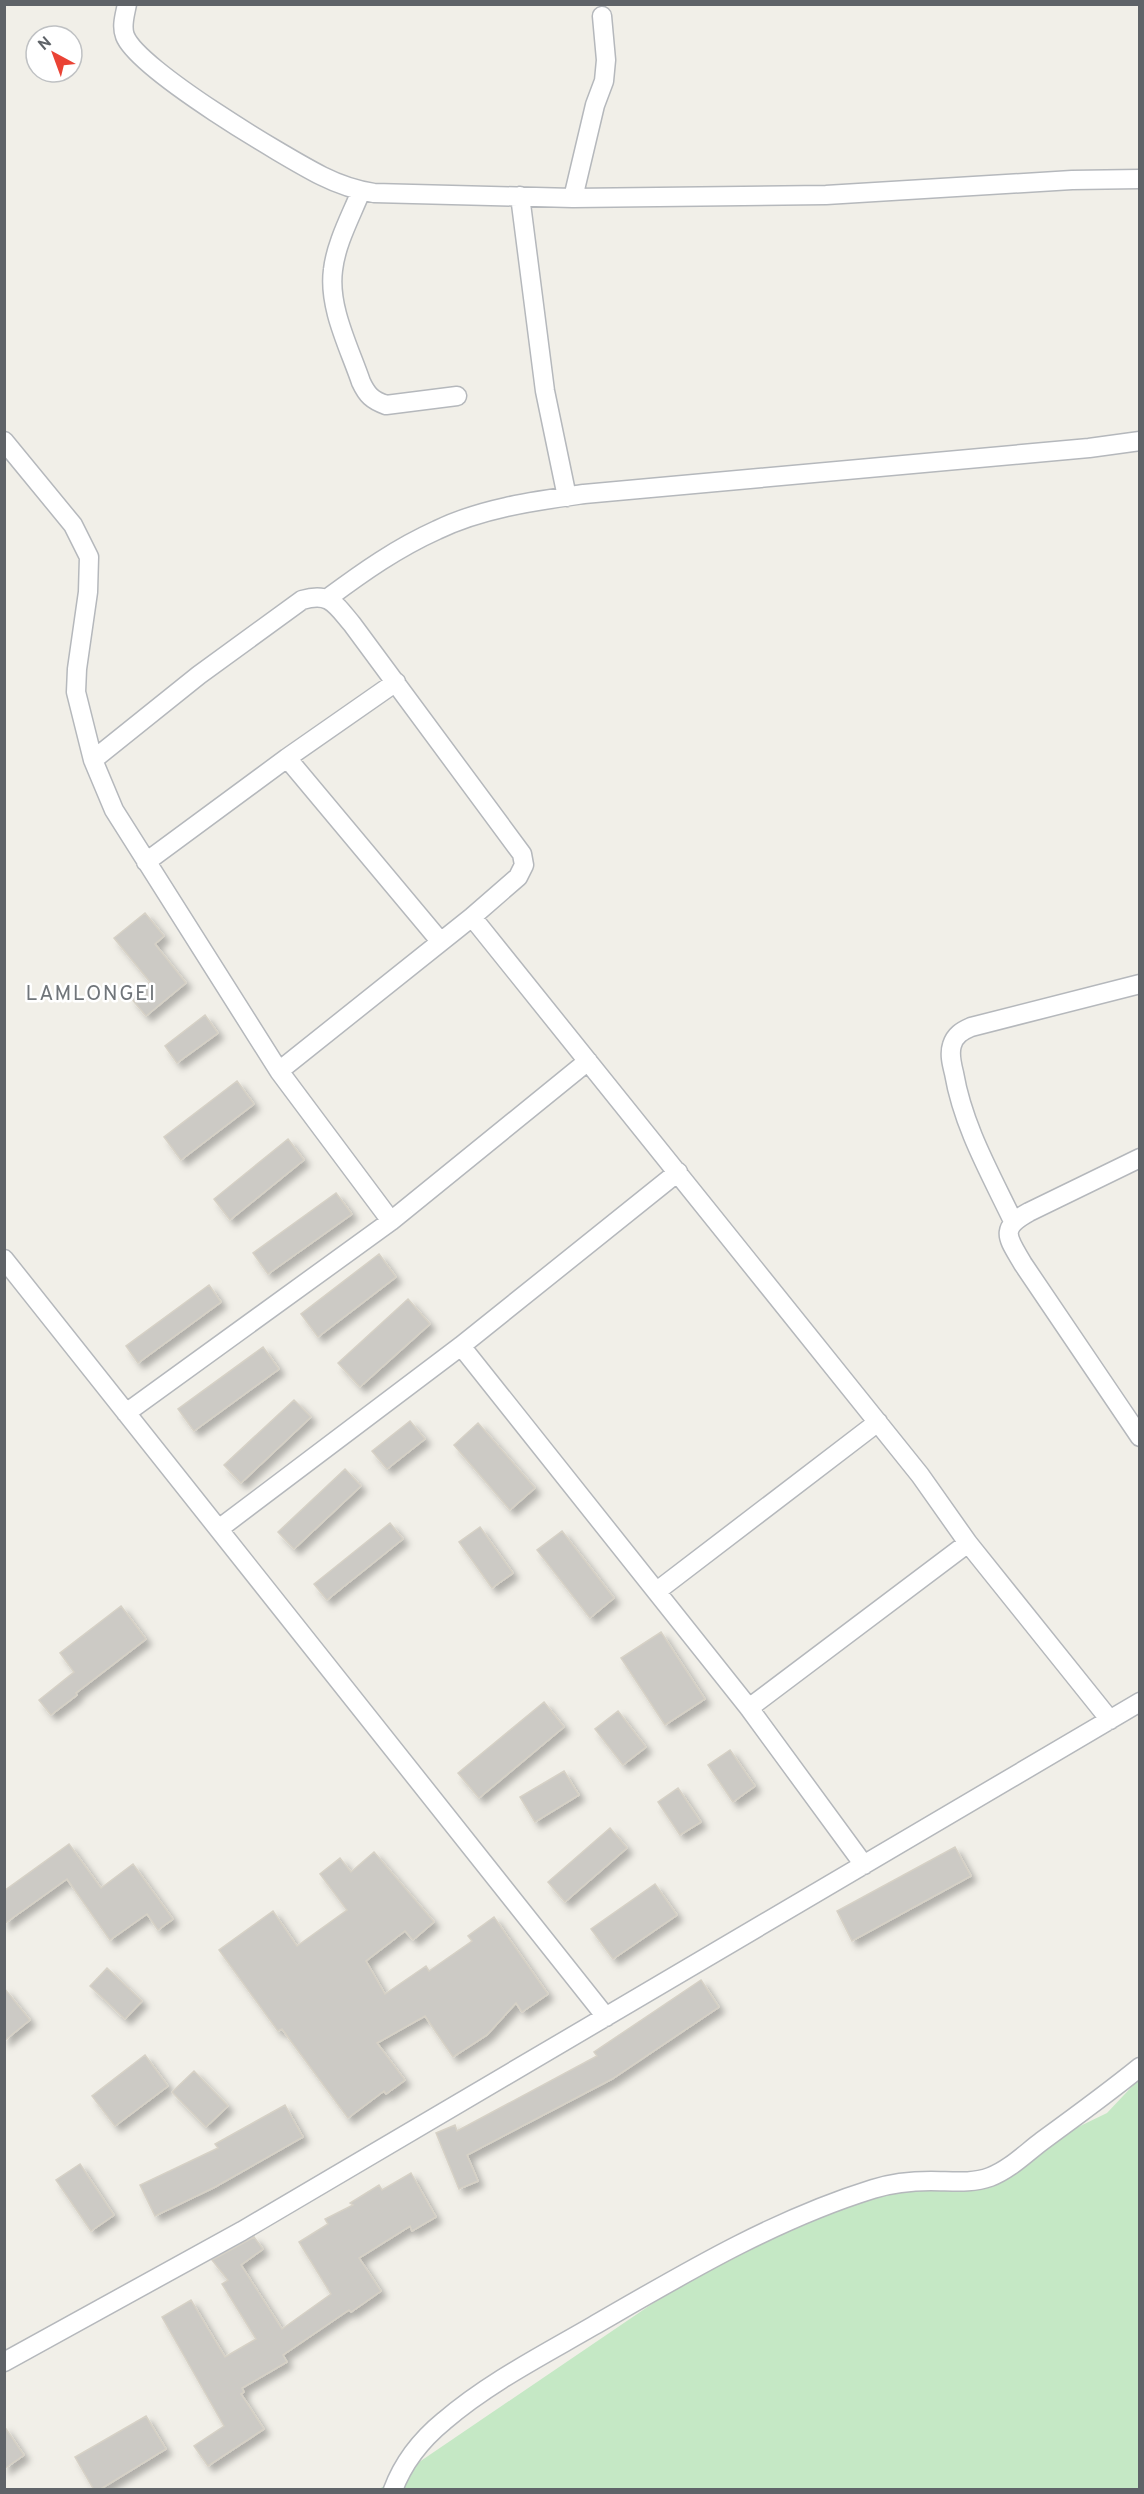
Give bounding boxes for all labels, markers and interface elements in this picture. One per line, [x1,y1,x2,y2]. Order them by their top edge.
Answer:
north arrow [24,24,84,84]
text: N [35,33,56,56]
district label: LAMLONGEI [26,981,156,1008]

